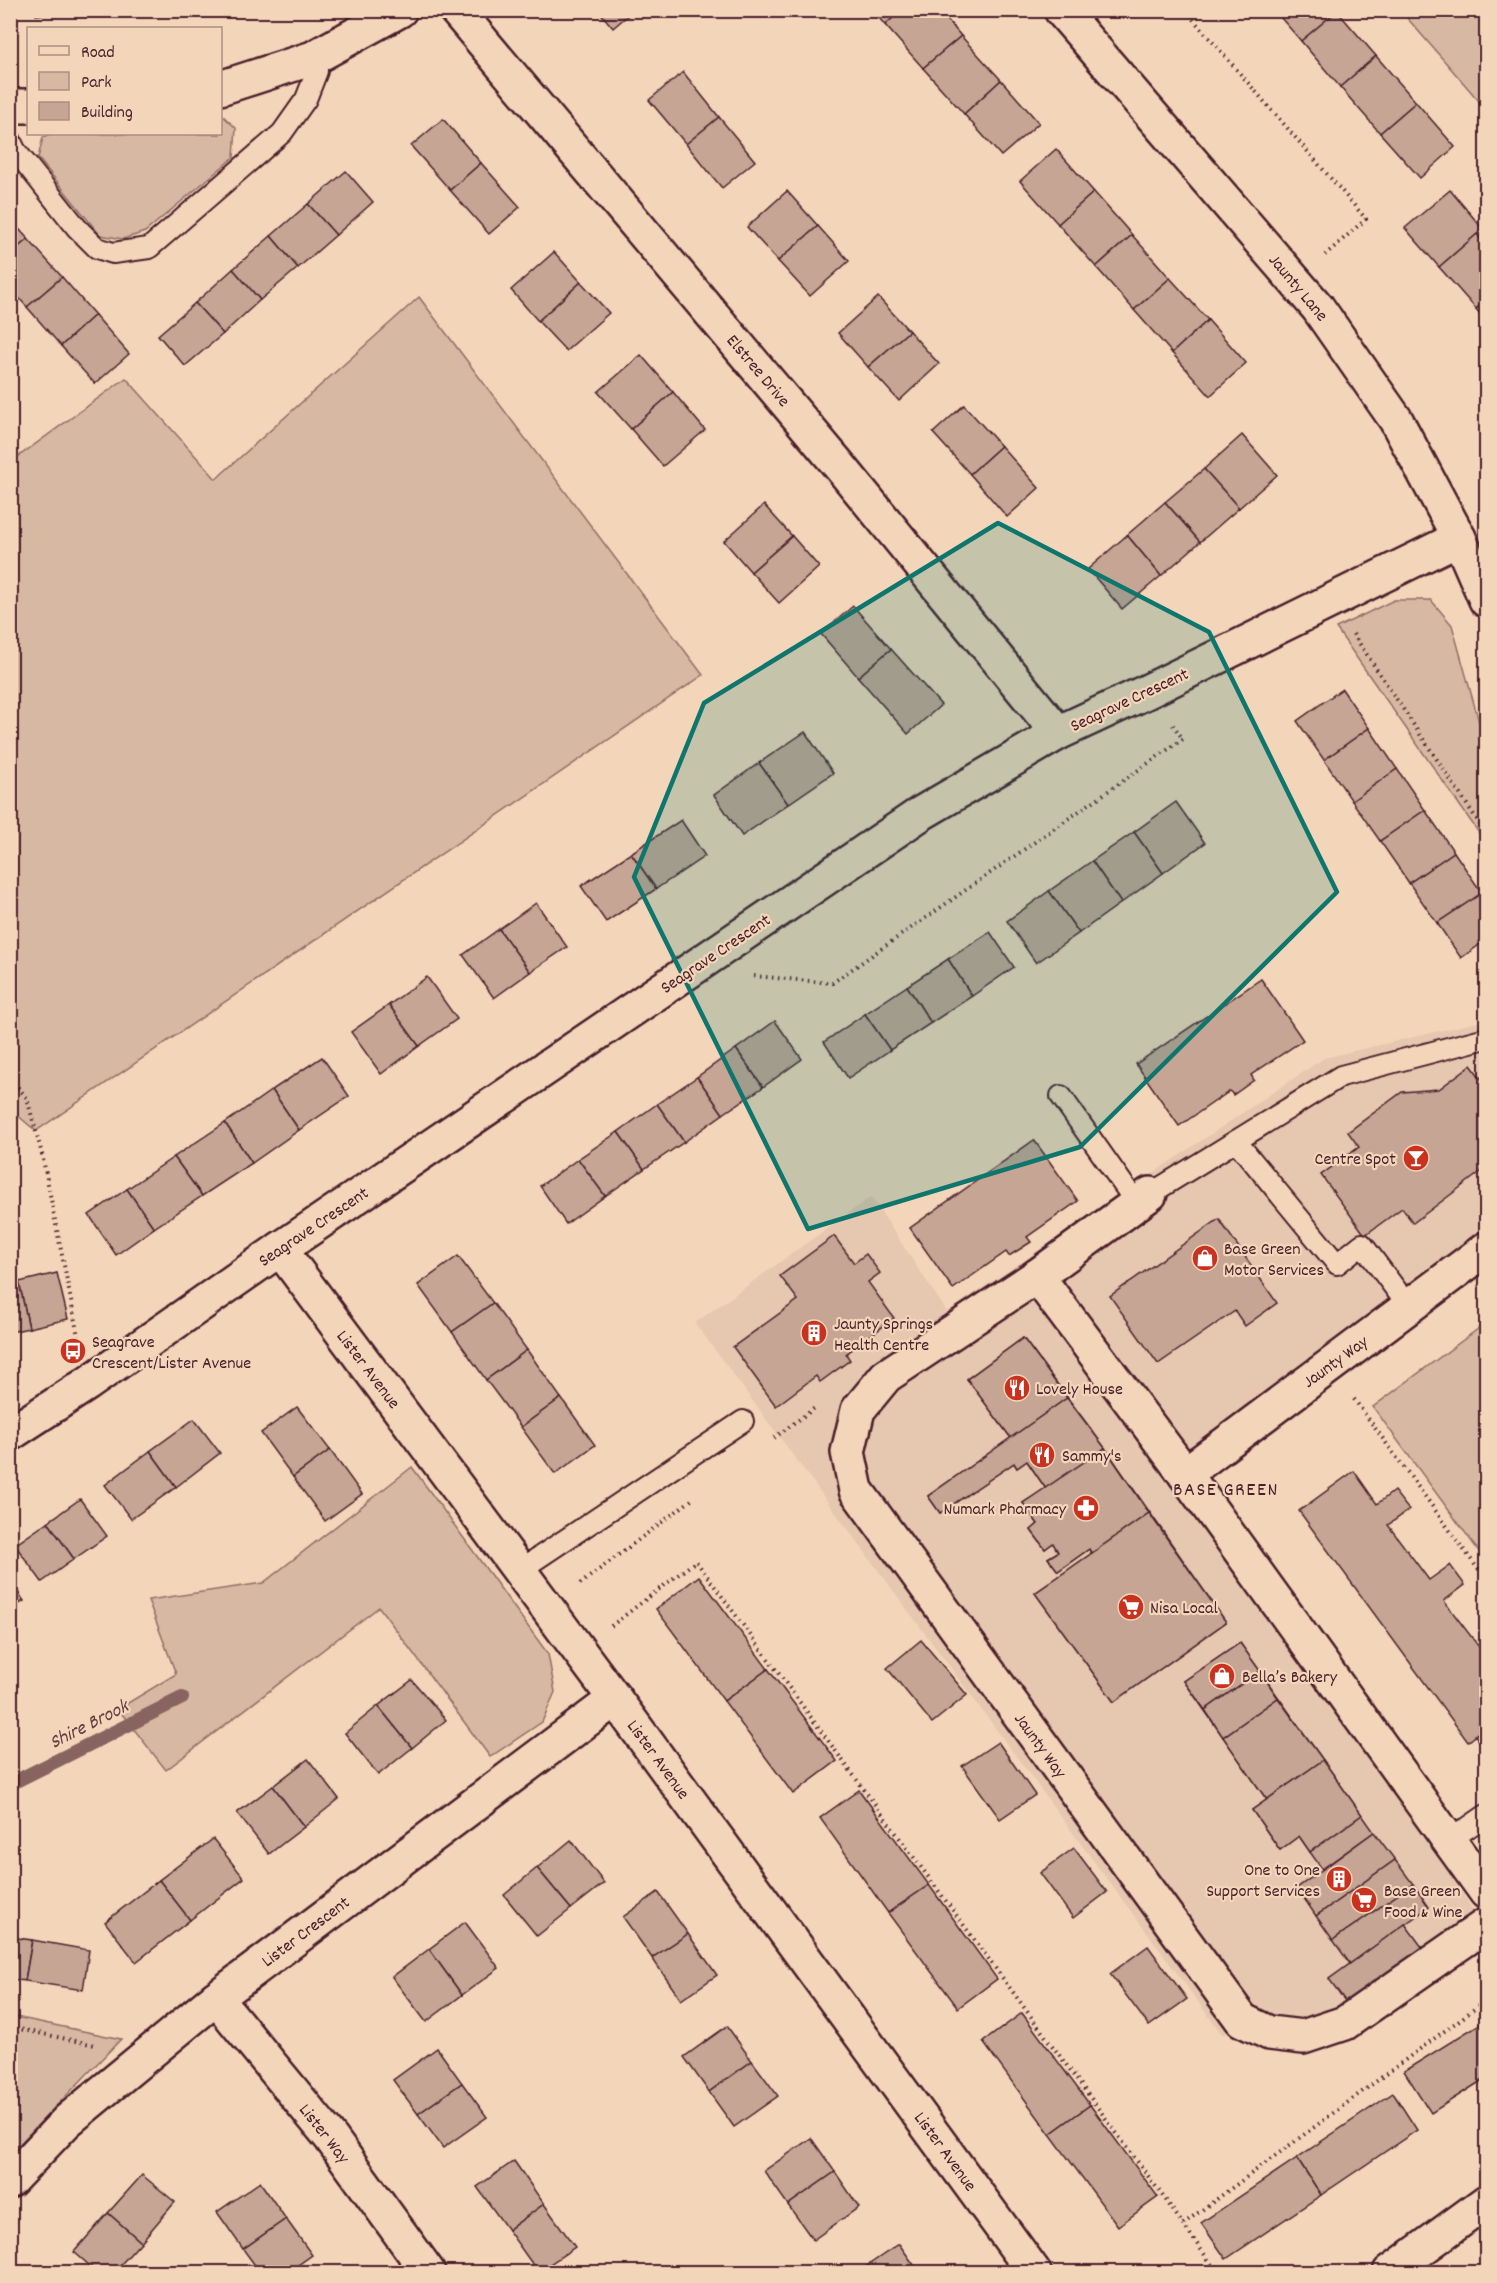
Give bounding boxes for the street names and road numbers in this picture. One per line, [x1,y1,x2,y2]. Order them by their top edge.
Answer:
street label: Jaunty Lane [1261,249,1333,328]
street label: Elstree Drive [719,330,795,413]
street label: Seagrave Crescent [1067,663,1194,740]
street label: Seagrave Crescent [656,909,777,1001]
street label: Seagrave Crescent [254,1182,375,1274]
street label: Lister Avenue [329,1326,405,1415]
street label: Jaunty Way [1299,1330,1375,1395]
street label: Jaunty Way [1007,1709,1072,1785]
street label: Lister Avenue [620,1716,694,1805]
street label: Lister Crescent [257,1891,356,1975]
street label: Lister Way [292,2099,355,2170]
street label: Lister Avenue [907,2108,981,2197]

